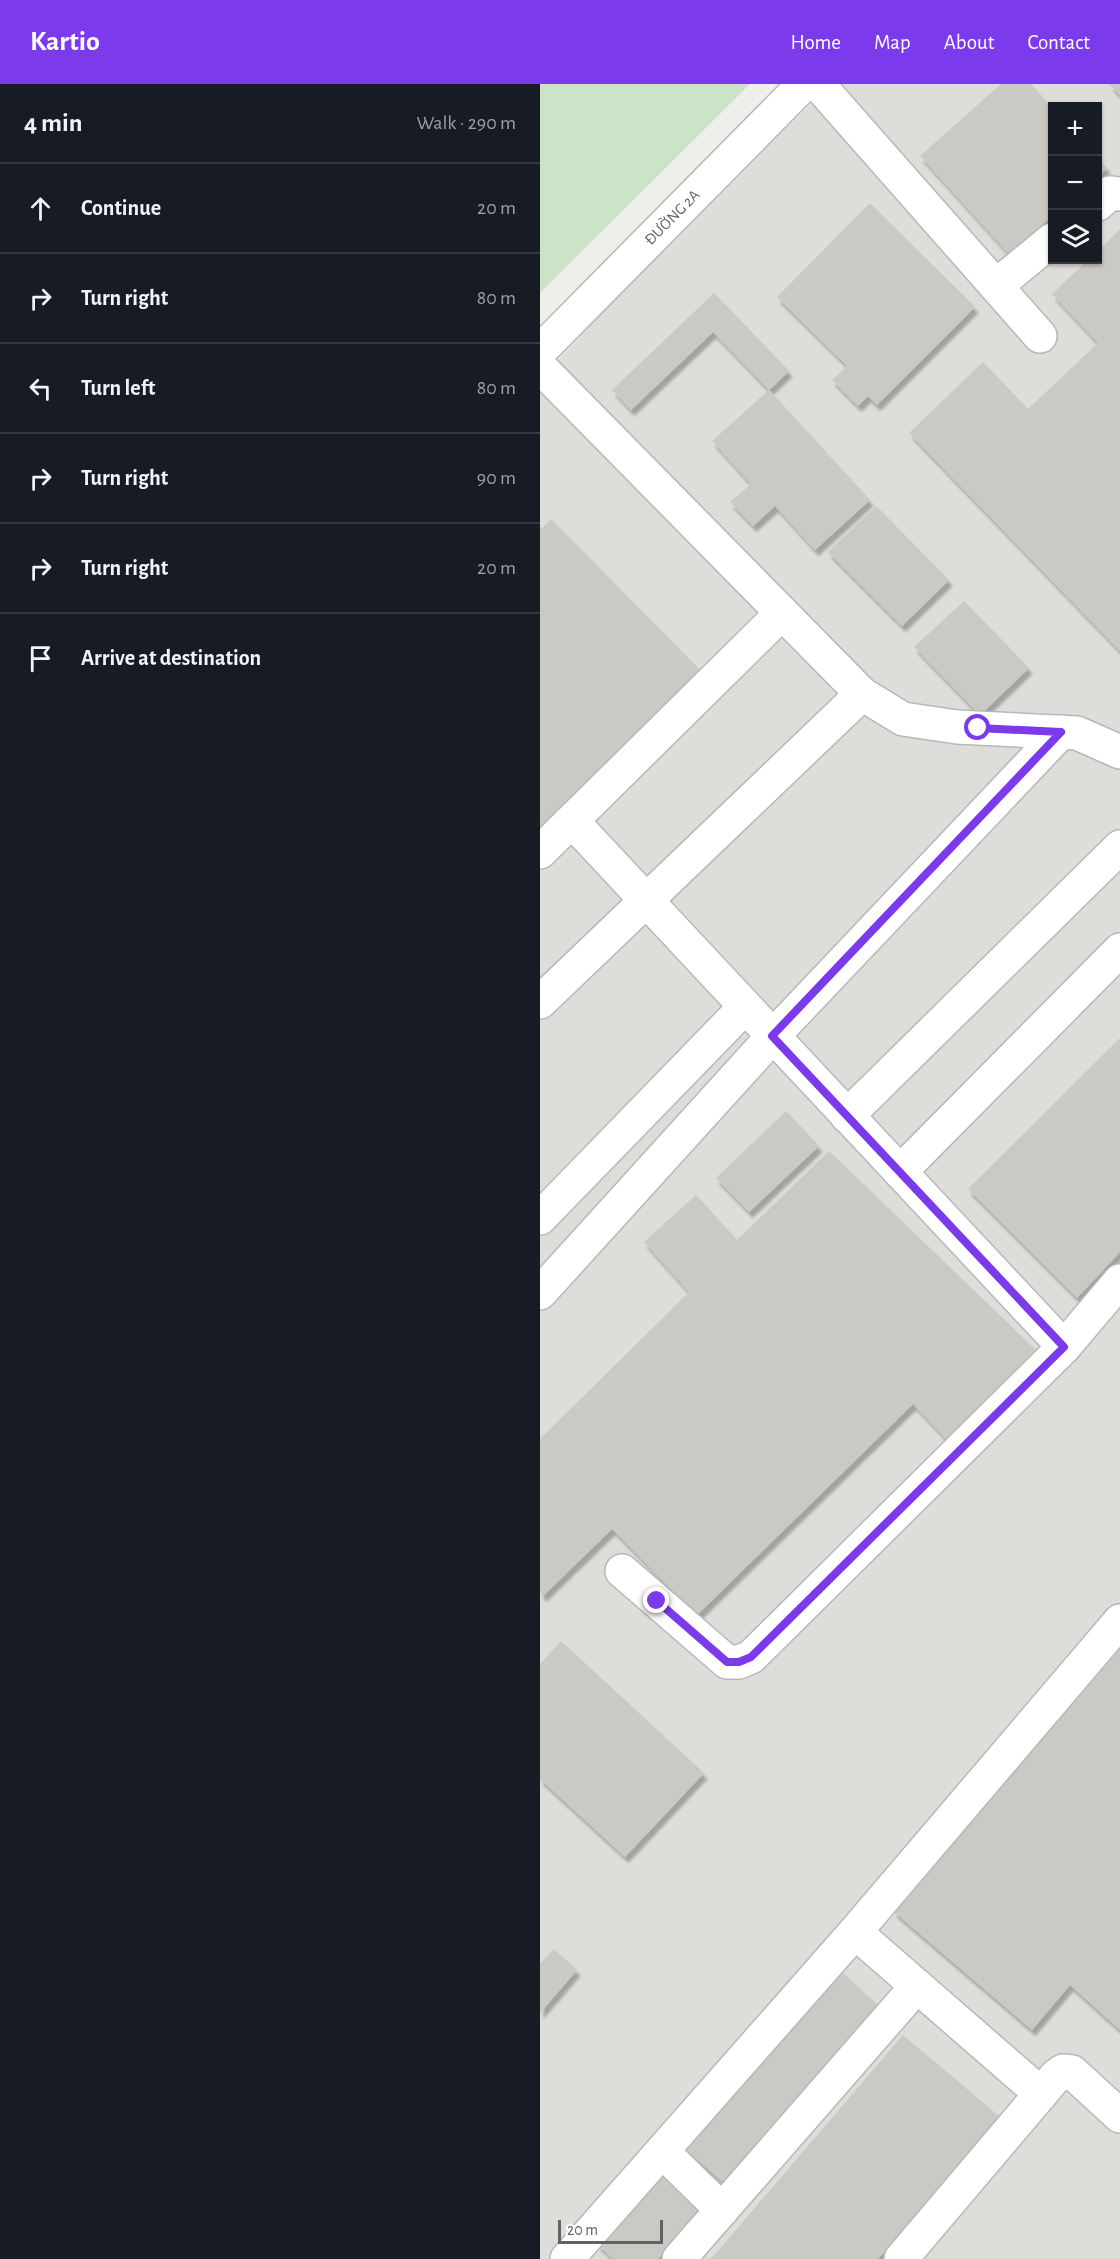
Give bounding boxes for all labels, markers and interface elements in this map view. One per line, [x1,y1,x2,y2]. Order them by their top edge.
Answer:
text: Kartio [30,28,100,56]
text: Home [790,32,841,53]
text: Map [874,32,911,53]
text: About [944,32,994,53]
text: Contact [1027,32,1090,53]
map controls [1048,102,1102,264]
button: + [1048,102,1102,156]
text: 4 min [24,110,83,136]
text: Walk · 290 m [416,113,516,133]
button: − [1048,156,1102,210]
street label: ĐƯỜNG 2A [642,187,703,248]
icon: ahead [24,192,57,225]
text: Continue [81,197,161,219]
text: 20 m [477,198,516,218]
button: layers [1048,210,1102,264]
icon: right [24,282,57,315]
text: Turn right [81,287,168,309]
text: 80 m [477,288,516,308]
icon: left [24,372,57,405]
text: Turn left [81,377,155,399]
text: 80 m [477,378,516,398]
icon: right [24,462,57,495]
text: Turn right [81,467,168,489]
text: 90 m [477,468,516,488]
icon: right [24,552,57,585]
text: Turn right [81,557,168,579]
text: 20 m [477,558,516,578]
icon: arrive [24,642,57,675]
text: Arrive at destination [81,647,261,669]
route start [964,714,990,740]
route end [643,1587,669,1613]
scale bar [558,2217,663,2244]
text: 20 m [567,2222,598,2238]

